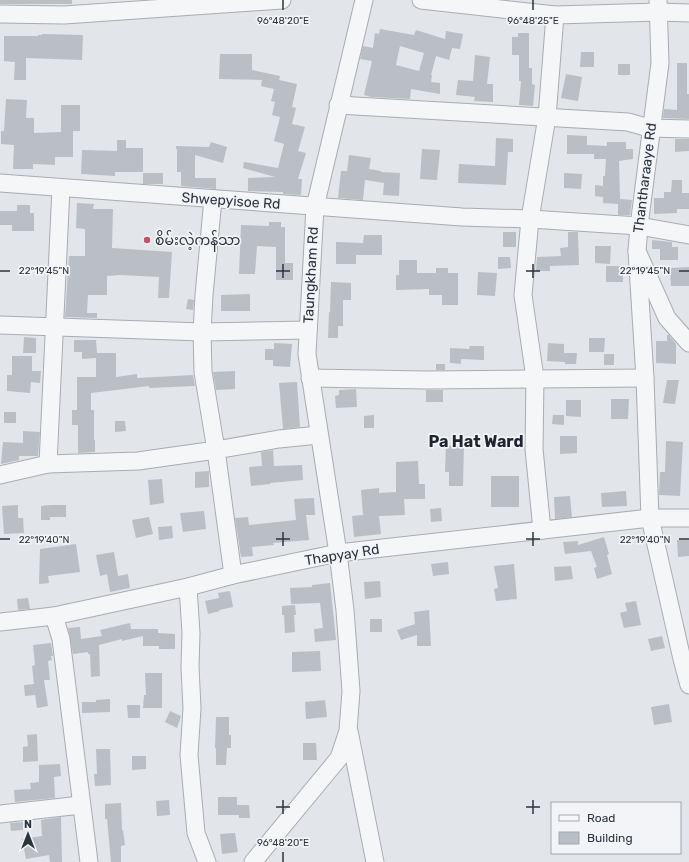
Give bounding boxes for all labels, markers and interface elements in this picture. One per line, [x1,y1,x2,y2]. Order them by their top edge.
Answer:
text: 96°48'20"E [257,15,309,27]
text: 96°48'25"E [507,15,559,27]
street label: Thantharaaye Rd [630,122,660,234]
street label: Shwepyisoe Rd [181,189,281,213]
street label: Taungkham Rd [300,226,322,324]
place label: စိမ်းလဲ့ကန်သာ [155,230,240,252]
marker: စိမ်းလဲ့ကန်သာ [142,235,152,245]
text: 22°19'45"N [19,265,69,277]
text: 22°19'45"N [620,265,670,277]
district label: Pa Hat Ward [428,432,524,451]
text: 22°19'40"N [19,534,69,546]
text: 22°19'40"N [620,534,670,546]
street label: Thapyay Rd [303,541,381,569]
legend [551,802,681,854]
text: Road [587,811,615,825]
north arrow [8,814,48,854]
text: N [24,818,32,831]
text: Building [587,831,633,845]
text: 96°48'20"E [257,837,309,849]

